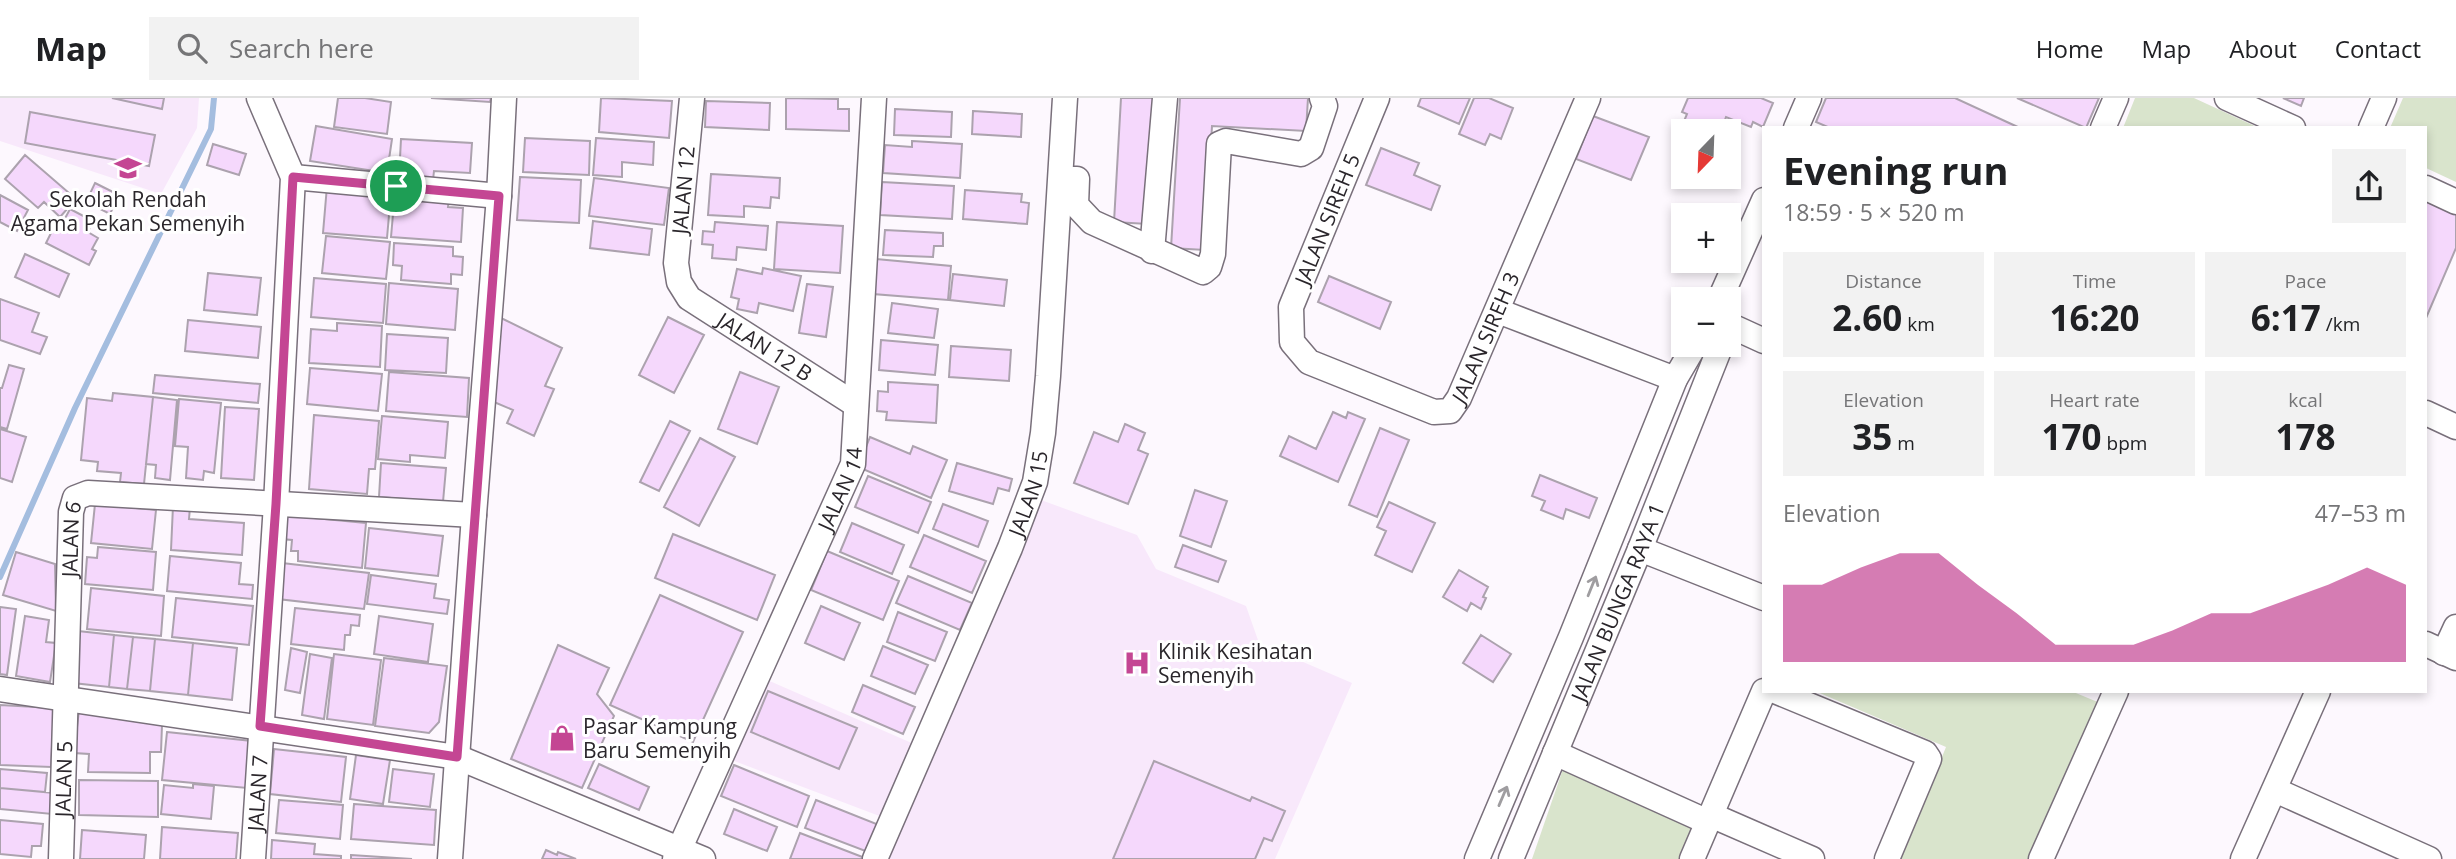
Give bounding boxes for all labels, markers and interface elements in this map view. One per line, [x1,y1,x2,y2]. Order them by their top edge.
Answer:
search box [149,17,639,80]
text: Map [35,26,107,71]
icon: search [173,29,211,67]
text: Search here [229,30,374,66]
text: Home [2036,32,2104,65]
text: Map [2142,32,2191,65]
text: About [2229,32,2297,65]
text: Contact [2335,32,2421,65]
north arrow [1671,119,1741,189]
map controls [1671,119,1741,357]
text: Evening run [1783,144,2008,196]
street label: JALAN 12 [665,145,701,237]
street label: JALAN SIREH 5 [1287,149,1366,291]
button: share [2332,149,2406,223]
school or university icon: Sekolah Rendah Agama Pekan Semenyih [113,153,143,183]
pin [366,156,426,216]
icon: arrive [377,167,415,205]
place label: Sekolah Rendah Agama Pekan Semenyih [11,185,245,237]
text: 18:59 · 5 × 520 m [1783,196,1965,228]
button: + [1671,203,1741,273]
street label: JALAN SIREH 3 [1444,268,1526,410]
text: Distance [1845,268,1922,294]
text: Time [2073,268,2116,294]
text: Pace [2285,268,2326,294]
button: − [1671,287,1741,357]
text: 2.60 [1832,294,1902,341]
text: 16:20 [2049,294,2140,341]
text: 6:17 [2251,294,2321,341]
street label: JALAN 12 B [710,305,818,387]
text: km [1902,311,1935,337]
text: /km [2321,311,2360,337]
text: Elevation [1843,387,1924,413]
text: Heart rate [2049,387,2140,413]
text: kcal [2288,387,2323,413]
text: 35 [1852,413,1892,460]
text: 170 [2042,413,2102,460]
text: 178 [2275,413,2336,460]
text: m [1892,430,1915,456]
text: bpm [2102,430,2147,456]
street label: JALAN 14 [810,446,868,537]
street label: JALAN 15 [1001,449,1054,542]
street label: JALAN 6 [55,497,88,580]
text: Elevation [1783,497,1881,529]
text: 47–53 m [2315,497,2406,529]
street label: JALAN BUNGA RAYA 1 [1563,499,1671,707]
one-way arrow [1586,576,1599,598]
place label: Klinik Kesihatan Semenyih [1158,637,1313,689]
hospital icon: Klinik Kesihatan Semenyih [1122,648,1152,678]
place label: Pasar Kampung Baru Semenyih [583,712,737,764]
shop icon: Pasar Kampung Baru Semenyih [547,723,577,753]
street label: JALAN 5 [48,740,78,820]
street label: JALAN 7 [241,754,274,834]
one-way arrow [1498,786,1511,807]

